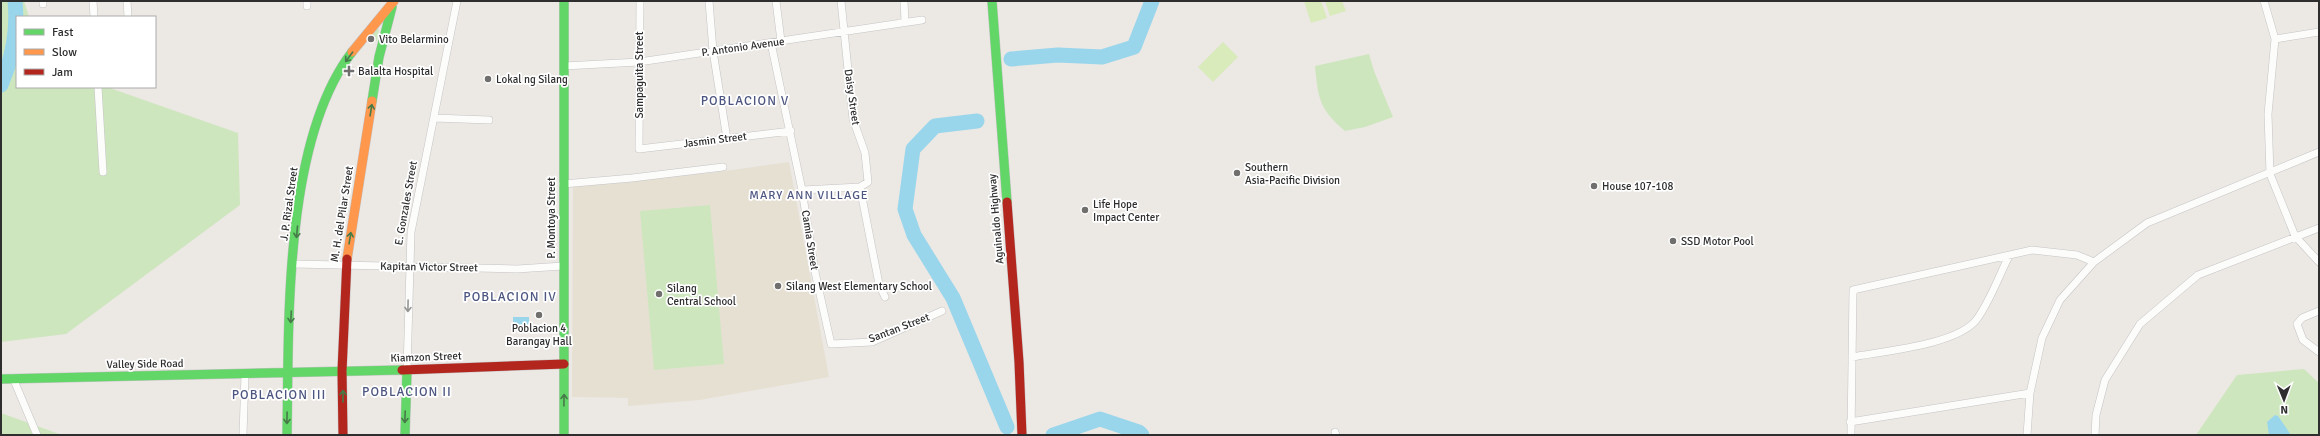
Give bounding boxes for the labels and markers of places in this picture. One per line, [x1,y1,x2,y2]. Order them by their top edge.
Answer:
place label: Vito Belarmino [379,33,449,46]
marker: Vito Belarmino [366,34,376,44]
marker: Balalta Hospital [343,65,355,77]
place label: Balalta Hospital [358,65,433,78]
place label: Lokal ng Silang [496,73,568,86]
marker: Lokal ng Silang [483,74,493,84]
place label: Southern Asia-Pacific Division [1245,161,1340,187]
marker: Southern Asia-Pacific Division [1232,168,1242,178]
place label: House 107-108 [1602,180,1673,193]
marker: House 107-108 [1589,181,1599,191]
place label: Life Hope Impact Center [1093,198,1159,224]
marker: Life Hope Impact Center [1080,205,1090,215]
place label: SSD Motor Pool [1681,235,1754,248]
marker: SSD Motor Pool [1668,236,1678,246]
place label: Silang West Elementary School [786,280,932,293]
marker: Silang West Elementary School [773,281,783,291]
place label: Silang Central School [667,282,736,308]
marker: Silang Central School [654,289,664,299]
marker: Poblacion 4 Barangay Hall [534,310,544,320]
place label: Poblacion 4 Barangay Hall [506,322,572,348]

